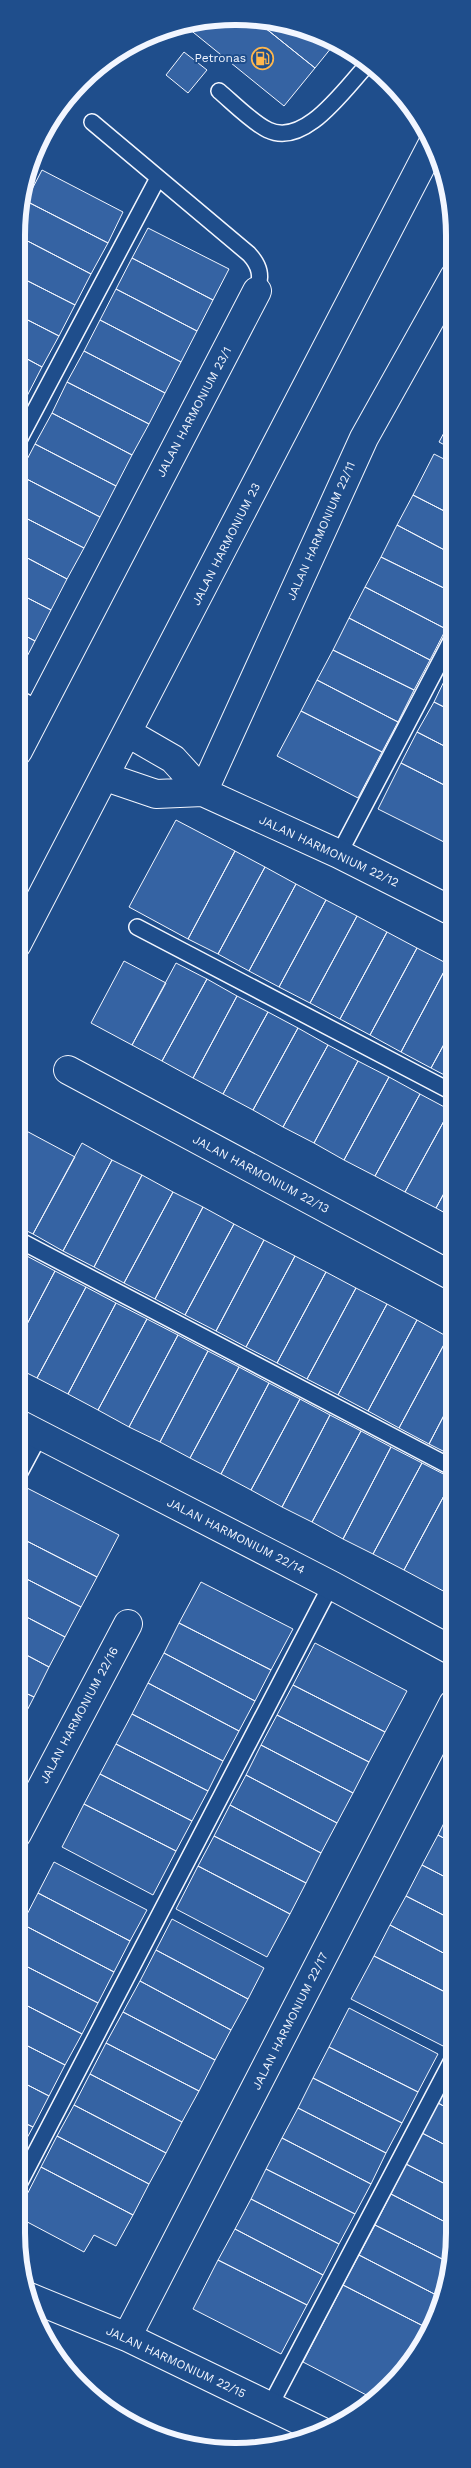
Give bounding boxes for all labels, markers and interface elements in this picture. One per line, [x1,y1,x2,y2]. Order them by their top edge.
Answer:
fuel station icon: Petronas [250,46,274,70]
place label: Petronas [195,51,246,65]
street label: JALAN HARMONIUM 23/1 [154,344,234,480]
street label: JALAN HARMONIUM 22/11 [284,460,358,602]
street label: JALAN HARMONIUM 23 [189,480,263,608]
street label: JALAN HARMONIUM 22/12 [257,812,401,890]
street label: JALAN HARMONIUM 22/13 [190,1132,332,1216]
street label: JALAN HARMONIUM 22/14 [165,1495,307,1577]
street label: JALAN HARMONIUM 22/16 [37,1644,121,1786]
street label: JALAN HARMONIUM 22/17 [249,1950,331,2092]
street label: JALAN HARMONIUM 22/15 [104,2323,248,2401]

